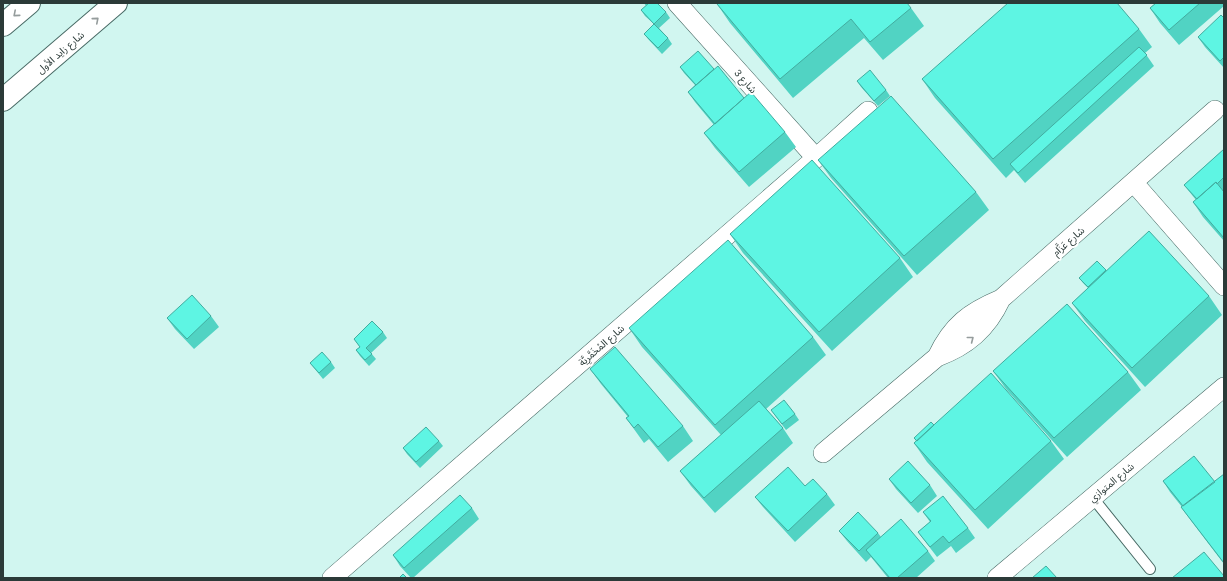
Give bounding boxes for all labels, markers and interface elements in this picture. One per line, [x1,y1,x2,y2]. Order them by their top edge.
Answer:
one-way arrow [13,10,21,17]
one-way arrow [92,18,99,25]
street label: شارع زايد الأول [35,29,88,77]
street label: شارع 3 [731,67,759,97]
street label: شارع عَزَّام [1049,223,1088,260]
street label: شارع المْخَمَّرِيَّة [576,322,628,370]
one-way arrow [967,337,974,344]
street label: شارع المتوازي [1087,460,1138,506]

